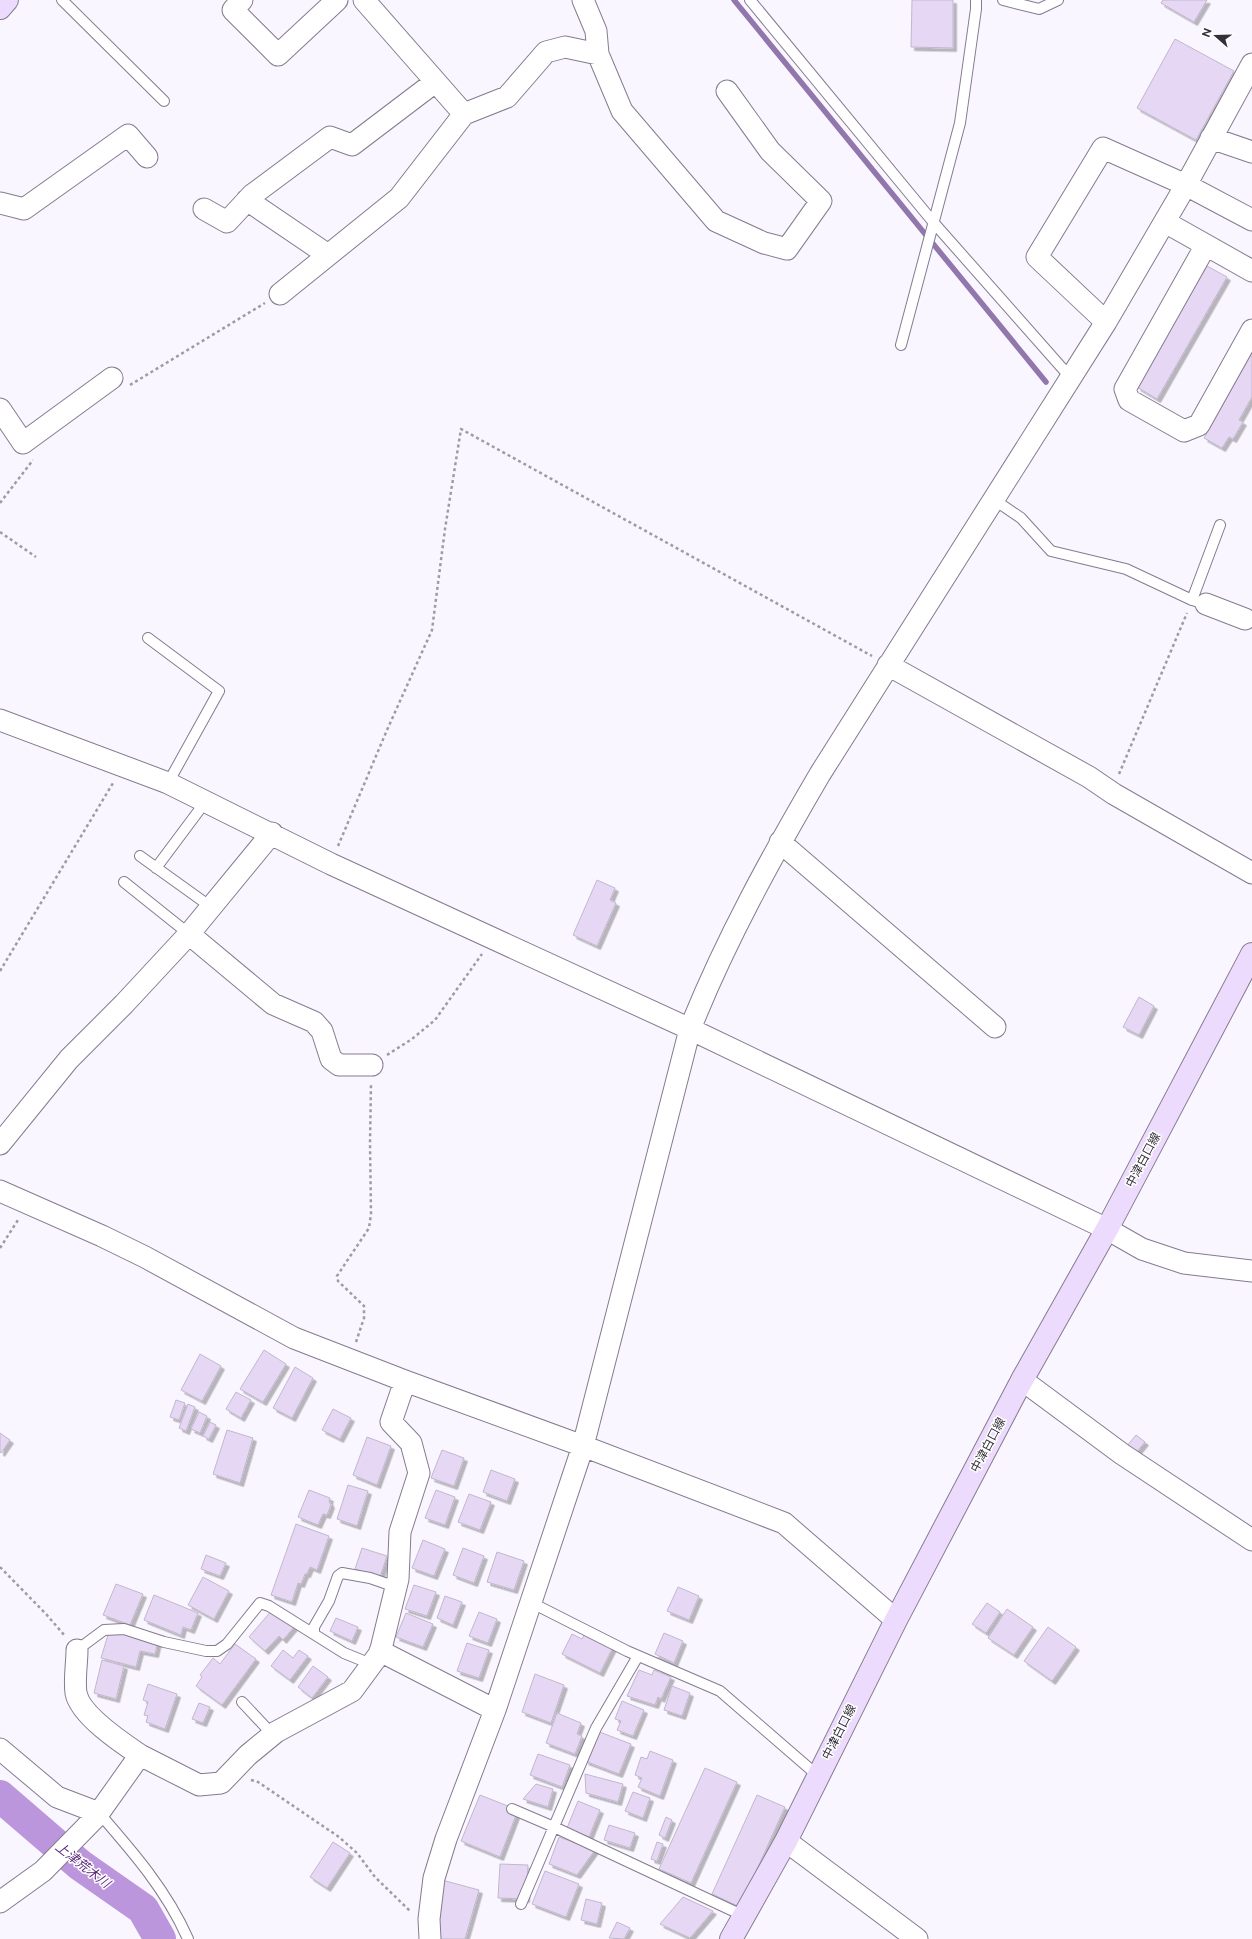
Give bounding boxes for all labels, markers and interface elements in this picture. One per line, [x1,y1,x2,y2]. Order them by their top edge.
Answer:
north arrow [1196,16,1236,56]
text: N [1199,26,1214,39]
street label: 中津白口線 [1123,1130,1163,1190]
street label: 中津白口線 [968,1415,1008,1475]
street label: 中津白口線 [819,1702,859,1762]
water label: 上津荒木川 [53,1839,115,1892]

